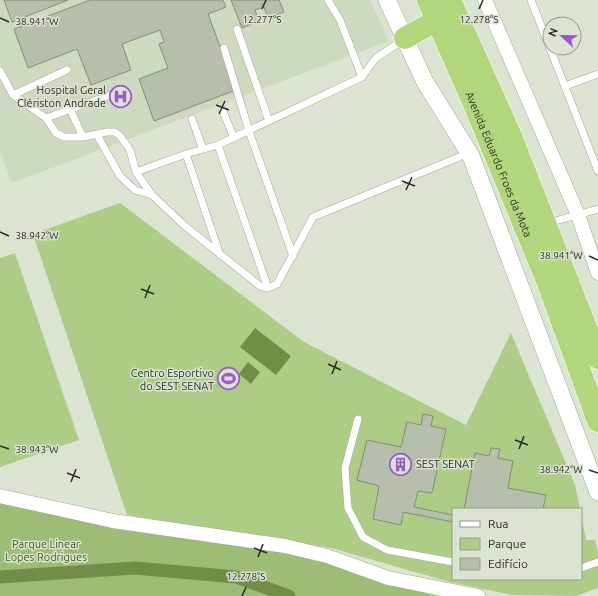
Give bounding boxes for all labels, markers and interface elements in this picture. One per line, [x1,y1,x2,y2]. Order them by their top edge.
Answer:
text: 12.277°S [242,14,282,25]
text: 12.278°S [459,14,499,25]
text: 38.941°W [15,16,59,27]
north arrow [542,16,582,56]
text: N [546,26,560,38]
hospital icon: Hospital Geral Clériston Andrade [108,83,134,109]
place label: Hospital Geral Clériston Andrade [17,84,106,109]
street label: Avenida Eduardo Froes da Mota [463,90,534,239]
text: 38.942°W [15,230,59,241]
text: 38.941°W [539,250,583,261]
sports icon: Centro Esportivo do SEST SENAT [216,366,242,392]
place label: Centro Esportivo do SEST SENAT [131,367,214,392]
text: 38.943°W [15,444,59,455]
building icon: SEST SENAT [387,451,413,477]
place label: SEST SENAT [416,458,475,470]
text: 38.942°W [539,464,583,475]
legend [452,508,582,580]
text: Rua [488,517,509,530]
text: Parque [488,537,526,550]
park label: Parque Linear Lopes Rodrigues [5,538,87,563]
text: Edifício [488,557,528,570]
text: 12.278°S [226,571,266,582]

